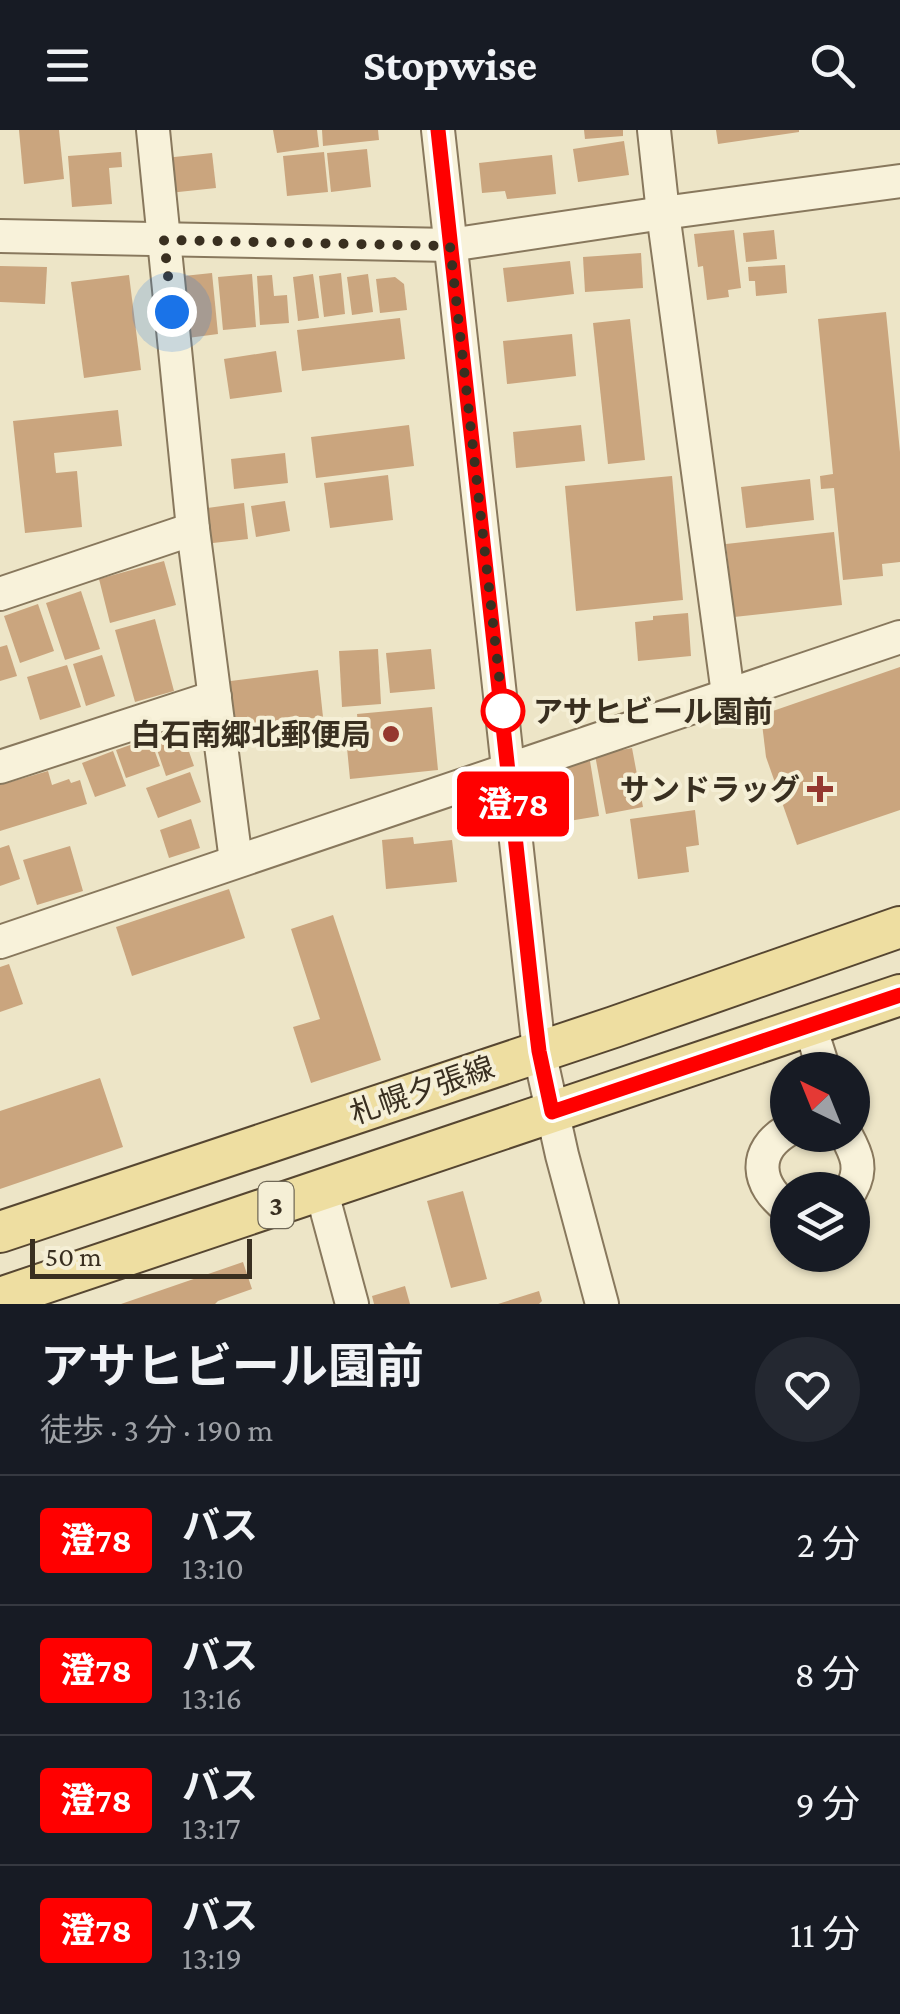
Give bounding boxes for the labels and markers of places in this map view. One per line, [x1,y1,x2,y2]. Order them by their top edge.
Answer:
marker: アサヒビール園前 [482,690,524,732]
place label: アサヒビール園前 [533,695,773,728]
place label: 白石南郷北郵便局 [131,718,371,751]
marker: 白石南郷北郵便局 [380,723,402,745]
place label: サンドラッグ [620,773,800,806]
marker: サンドラッグ [809,778,831,800]

